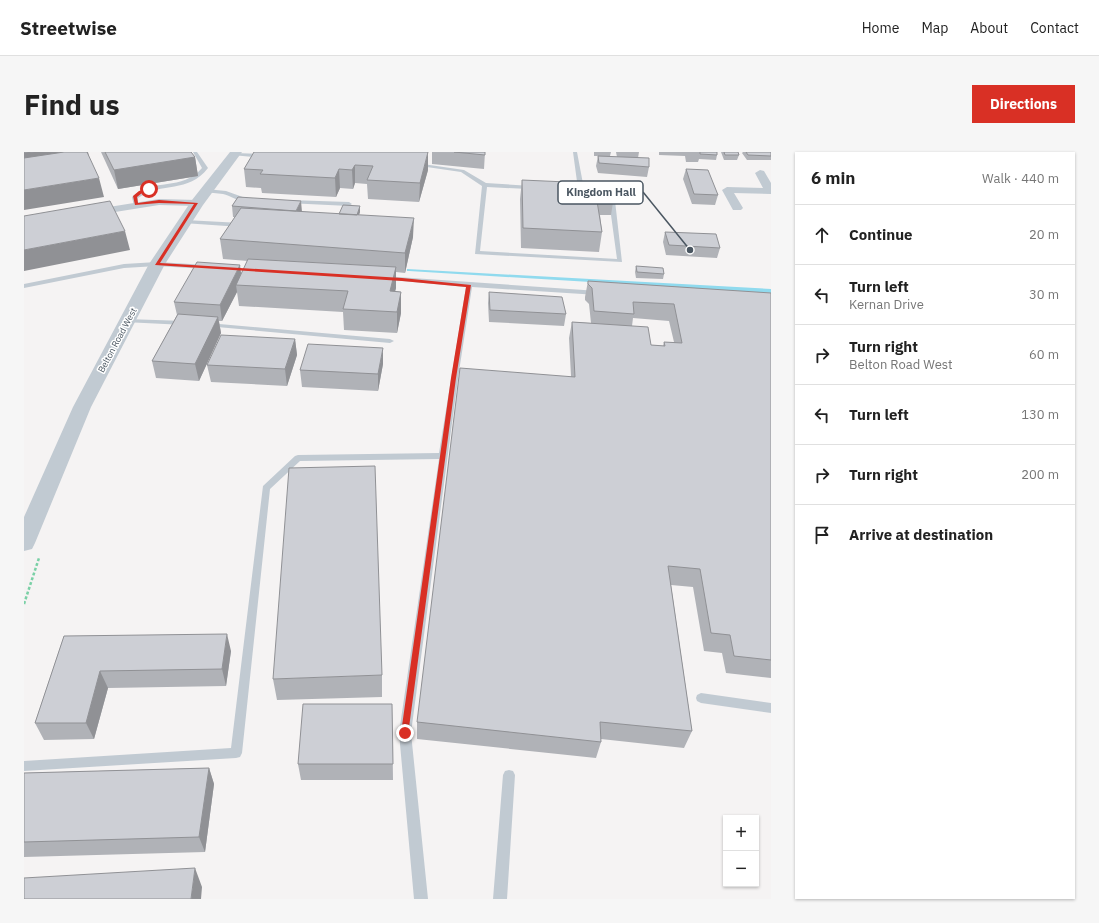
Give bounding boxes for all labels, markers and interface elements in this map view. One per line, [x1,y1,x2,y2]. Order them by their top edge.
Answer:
text: Streetwise [20,16,117,40]
text: Home [862,19,899,37]
text: Map [921,19,948,37]
text: About [970,19,1008,37]
text: Contact [1030,19,1079,37]
button: Directions [972,85,1075,123]
text: Find us [24,86,120,123]
text: 6 min [811,167,855,189]
text: Walk · 440 m [982,170,1059,187]
route start [140,180,158,198]
callout: Kingdom Hall [558,181,643,204]
text: Kingdom Hall [566,185,636,199]
icon: ahead [811,224,833,246]
text: Continue [849,225,913,244]
text: 20 m [1029,226,1059,243]
text: Turn left [849,277,909,296]
icon: left [811,284,833,306]
text: 30 m [1029,286,1059,303]
text: Kernan Drive [849,296,924,313]
street label: Belton Road West [95,306,139,374]
text: Turn right [849,337,918,356]
icon: right [811,344,833,366]
text: 60 m [1029,346,1059,363]
text: Belton Road West [849,356,953,373]
icon: left [811,404,833,426]
text: Turn left [849,405,909,424]
text: 130 m [1021,406,1059,423]
icon: right [811,464,833,486]
text: Turn right [849,465,918,484]
text: 200 m [1021,466,1059,483]
icon: arrive [811,524,833,546]
text: Arrive at destination [849,525,993,544]
route end [396,724,414,742]
map controls [723,815,759,887]
button: + [723,815,759,851]
button: − [723,851,759,887]

